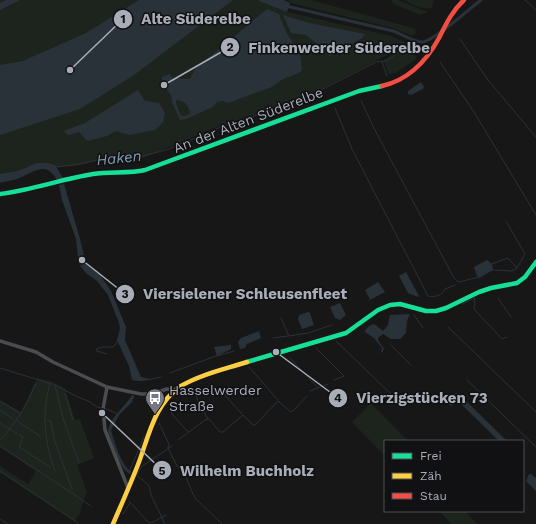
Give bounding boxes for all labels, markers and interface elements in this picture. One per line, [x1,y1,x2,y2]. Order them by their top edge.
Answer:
callout: Alte Süderelbe [113,5,258,32]
text: Alte Süderelbe [141,10,251,28]
text: 1 [120,12,126,26]
callout: Finkenwerder Süderelbe [220,34,438,61]
text: Finkenwerder Süderelbe [248,39,430,57]
text: 2 [226,40,234,54]
street label: An der Alten Süderelbe [171,84,325,156]
water label: Haken [96,147,142,169]
callout: Viersielener Schleusenfleet [115,281,355,308]
text: Viersielener Schleusenfleet [143,285,347,303]
text: 3 [121,287,129,301]
place label: Hasselwerder Straße [169,382,262,414]
callout: Vierzigstücken 73 [328,384,496,411]
bus stop icon: Hasselwerder Straße [144,387,166,415]
text: Vierzigstücken 73 [356,389,488,407]
text: 4 [334,391,342,405]
legend [384,440,524,512]
text: Frei [420,449,442,463]
callout: Wilhelm Buchholz [152,457,321,484]
text: Wilhelm Buchholz [180,462,314,480]
text: 5 [159,464,166,478]
text: Zäh [420,469,442,483]
text: Stau [420,489,447,503]

